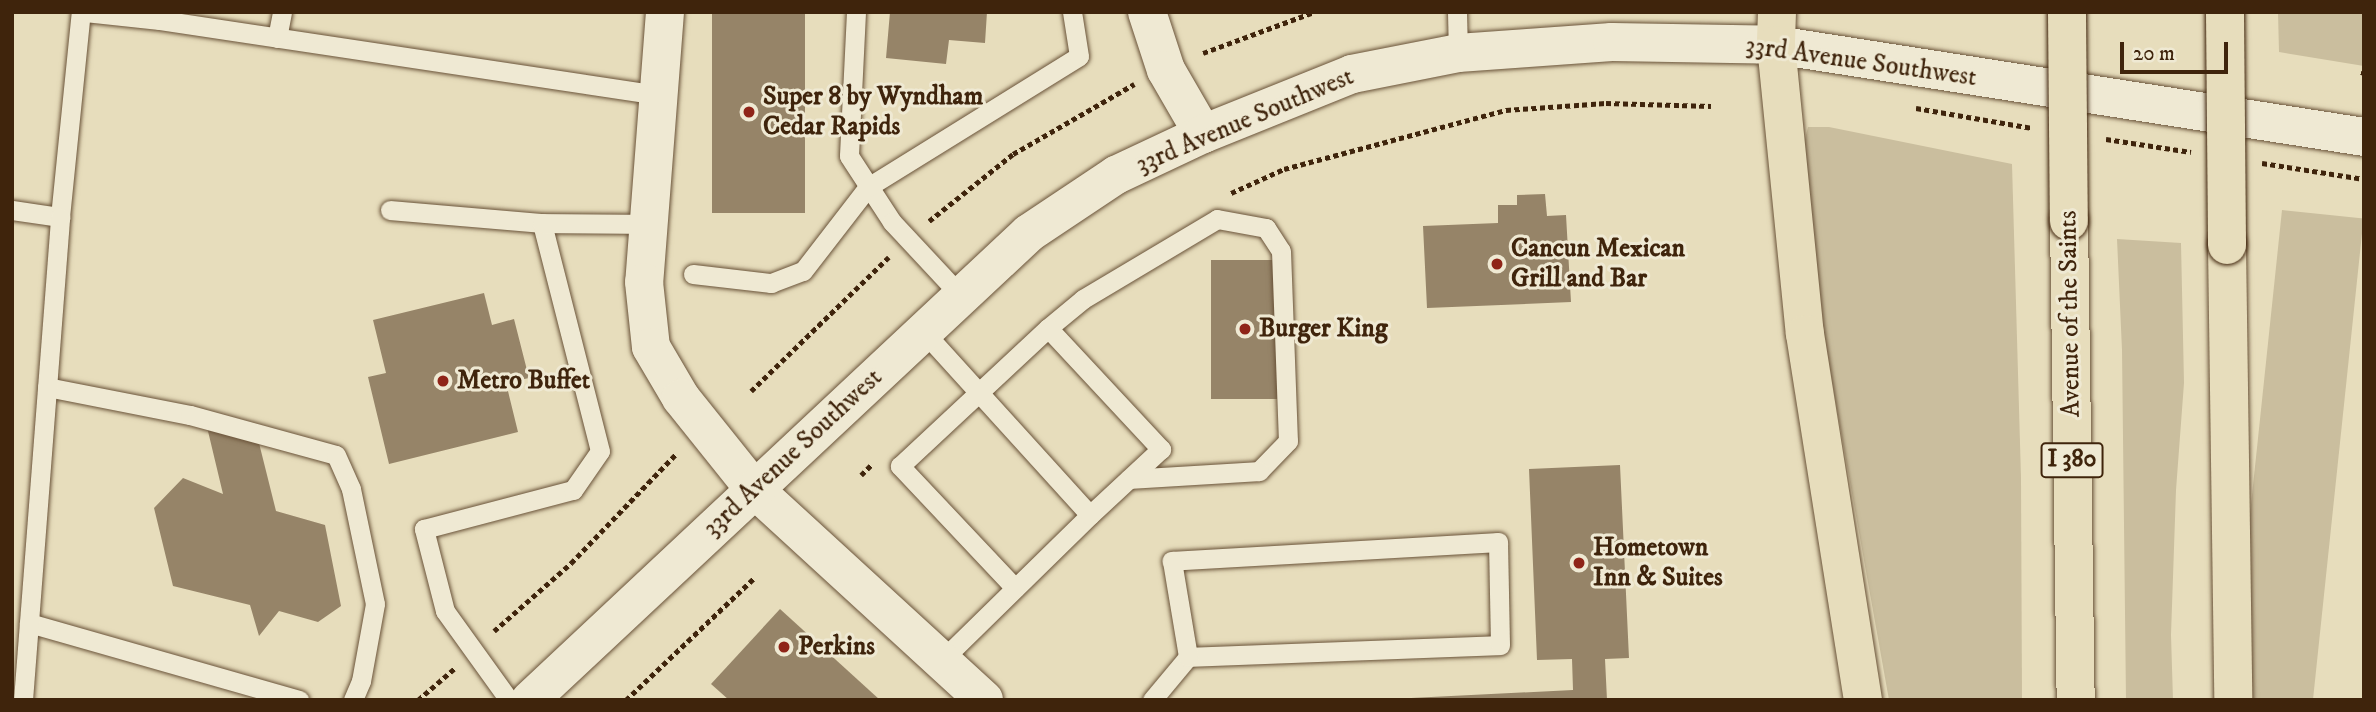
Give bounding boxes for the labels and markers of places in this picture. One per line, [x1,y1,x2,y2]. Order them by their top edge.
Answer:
place label: Super 8 by Wyndham Cedar Rapids [763,81,983,142]
marker: Super 8 by Wyndham Cedar Rapids [741,104,757,120]
place label: Cancun Mexican Grill and Bar [1511,233,1685,294]
marker: Cancun Mexican Grill and Bar [1489,256,1505,272]
place label: Burger King [1259,313,1388,345]
marker: Burger King [1237,321,1253,337]
place label: Metro Buffet [457,365,590,397]
marker: Metro Buffet [435,373,451,389]
place label: Hometown Inn & Suites [1593,532,1723,594]
marker: Hometown Inn & Suites [1571,555,1587,571]
place label: Perkins [798,631,875,663]
marker: Perkins [776,639,792,655]

